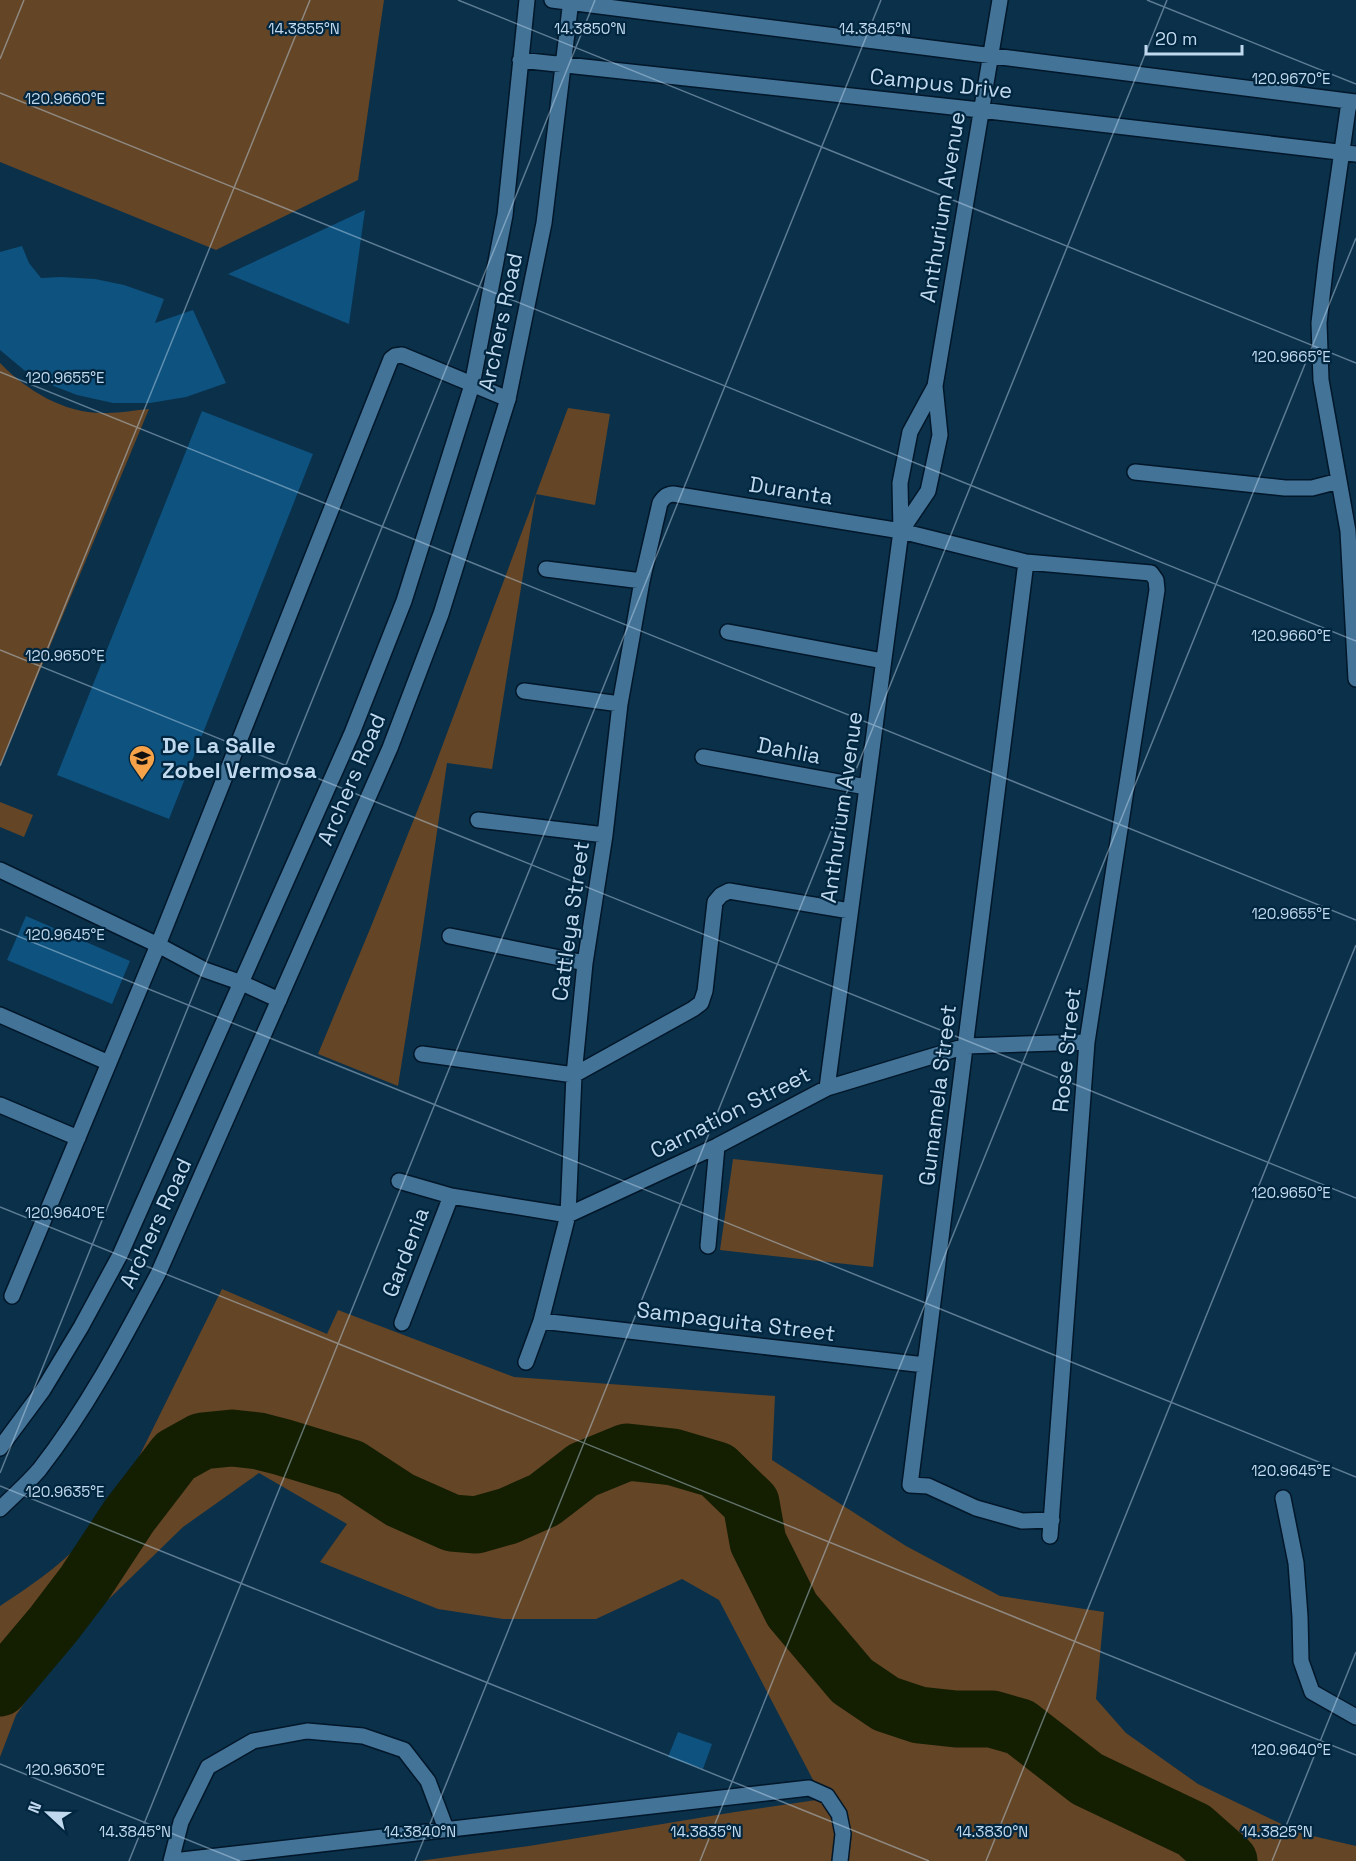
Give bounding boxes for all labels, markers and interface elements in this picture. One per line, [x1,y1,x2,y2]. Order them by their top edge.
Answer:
scale bar [1146,18,1242,56]
text: 14.3855°N [268,19,340,38]
text: 14.3850°N [554,19,626,38]
text: 14.3845°N [839,19,911,38]
text: 20 m [1155,27,1198,50]
street label: Campus Drive [868,62,1014,104]
text: 120.9670°E [1252,69,1330,88]
text: 120.9660°E [25,89,105,108]
street label: Anthurium Avenue [913,109,971,305]
street label: Archers Road [472,250,528,394]
text: 120.9665°E [1251,347,1331,366]
text: 120.9655°E [26,368,104,387]
street label: Duranta [747,470,835,510]
text: 120.9660°E [1251,626,1331,645]
text: 120.9650°E [25,646,105,665]
street label: Archers Road [311,709,391,849]
street label: Anthurium Avenue [814,709,868,905]
street label: Dahlia [755,730,823,770]
place label: De La Salle Zobel Vermosa [162,731,317,784]
school or university icon: De La Salle Zobel Vermosa [127,743,157,781]
street label: Cattleya Street [545,839,595,1003]
text: 120.9655°E [1252,904,1330,923]
text: 120.9645°E [25,925,105,944]
street label: Rose Street [1046,986,1086,1114]
street label: Gumamela Street [912,1003,962,1187]
street label: Carnation Street [645,1060,815,1164]
street label: Archers Road [113,1153,197,1293]
text: 120.9650°E [1251,1183,1331,1202]
text: 120.9640°E [25,1203,105,1222]
street label: Gardenia [375,1203,435,1301]
street label: Sampaguita Street [635,1295,837,1347]
text: 120.9645°E [1251,1461,1331,1480]
text: 120.9635°E [25,1482,105,1501]
text: 120.9640°E [1251,1740,1331,1759]
text: 120.9630°E [25,1760,105,1779]
north arrow [18,1783,78,1843]
text: N [23,1799,46,1816]
text: 14.3845°N [99,1822,171,1841]
text: 14.3840°N [384,1822,456,1841]
text: 14.3835°N [670,1822,742,1841]
text: 14.3830°N [956,1822,1028,1841]
text: 14.3825°N [1241,1822,1313,1841]

